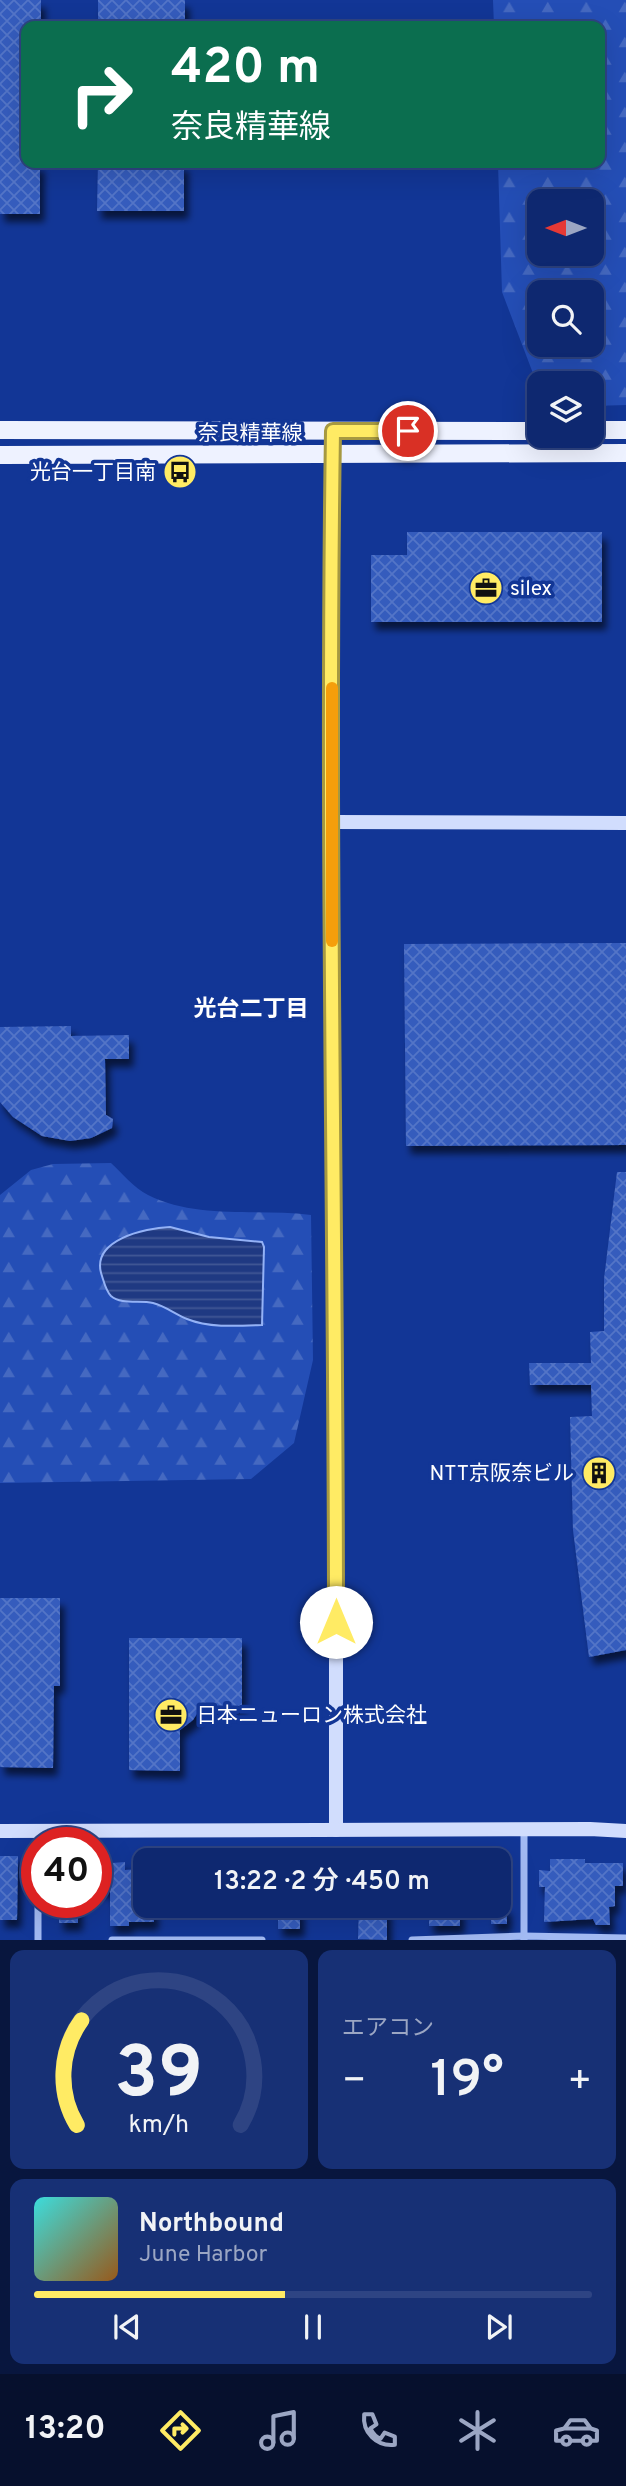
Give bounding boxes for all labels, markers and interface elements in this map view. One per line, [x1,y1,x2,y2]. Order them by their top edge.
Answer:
text: 420 m [171,39,320,101]
icon: right [56,49,147,140]
text: 奈良精華線 [171,109,331,149]
north arrow [527,189,604,266]
map controls [527,189,604,448]
button: search [527,280,604,357]
button: layers [527,371,604,448]
pin [378,401,438,461]
icon: arrive [389,412,427,450]
street label: 奈良精華線 [198,421,303,448]
bus stop icon: 光台一丁目南 [161,453,199,491]
place label: 光台一丁目南 [30,460,156,487]
office icon: silex [467,569,505,607]
place label: silex [510,576,552,603]
district label: 光台二丁目 [194,996,309,1025]
building icon: NTT京阪奈ビル [580,1454,618,1492]
place label: NTT京阪奈ビル [430,1461,574,1488]
position arrow [299,1585,373,1659]
office icon: 日本ニューロン株式会社 [152,1696,190,1734]
place label: 日本ニューロン株式会社 [196,1703,427,1730]
speed limit sign: 40 [21,1827,112,1918]
text: 13:22 · 2 分 · 450 m [214,1866,430,1899]
text: エアコン [342,2015,434,2044]
text: 39 [115,2032,203,2124]
text: 19° [430,2049,504,2115]
text: − [342,2058,367,2107]
text: + [567,2058,592,2107]
text: km/h [129,2110,189,2142]
text: Northbound [139,2208,284,2241]
text: June Harbor [139,2241,267,2270]
icon: previous [108,2308,146,2346]
icon: pause [294,2308,332,2346]
icon: next [480,2308,518,2346]
icon: directions [156,2406,205,2455]
icon: music [255,2406,304,2455]
icon: phone [354,2406,403,2455]
icon: climate [453,2406,502,2455]
icon: car [552,2406,601,2455]
text: 13:20 [25,2410,105,2450]

